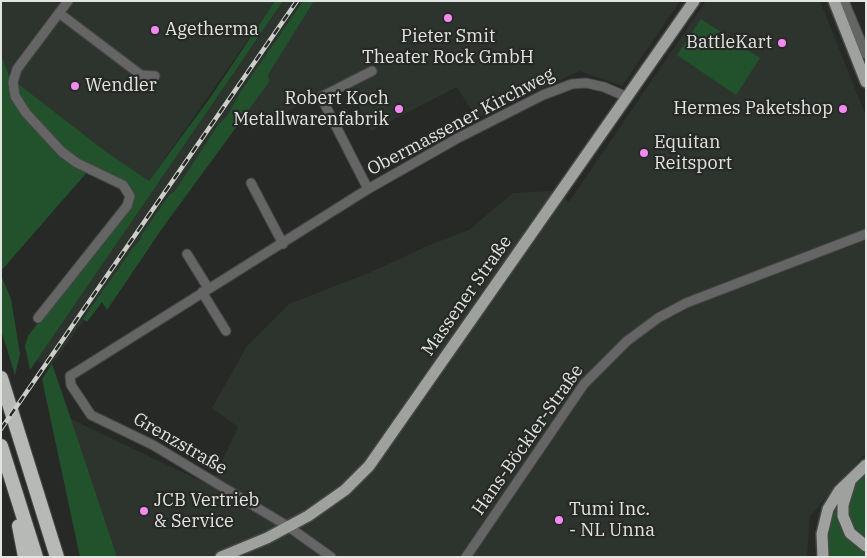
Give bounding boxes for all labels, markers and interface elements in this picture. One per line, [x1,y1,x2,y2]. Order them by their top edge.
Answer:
marker: Pieter Smit Theater Rock GmbH [442,12,454,24]
place label: Agetherma [165,19,259,41]
marker: Agetherma [149,24,161,36]
place label: Pieter Smit Theater Rock GmbH [362,26,534,68]
place label: BattleKart [686,32,772,54]
marker: BattleKart [776,37,788,49]
street label: Obermassener Kirchweg [364,63,558,181]
place label: Wendler [85,75,157,97]
marker: Wendler [69,80,81,92]
place label: Robert Koch Metallwarenfabrik [233,88,389,130]
place label: Hermes Paketshop [673,98,833,120]
marker: Robert Koch Metallwarenfabrik [393,103,405,115]
marker: Hermes Paketshop [837,103,849,115]
place label: Equitan Reitsport [654,132,732,174]
marker: Equitan Reitsport [638,147,650,159]
street label: Massener Straße [417,232,517,360]
street label: Hans-Böckler-Straße [468,361,588,519]
street label: Grenzstraße [129,408,231,480]
place label: JCB Vertrieb & Service [154,490,259,532]
place label: Tumi Inc. - NL Unna [569,499,655,542]
marker: JCB Vertrieb & Service [138,505,150,517]
marker: Tumi Inc. - NL Unna [553,514,565,526]

